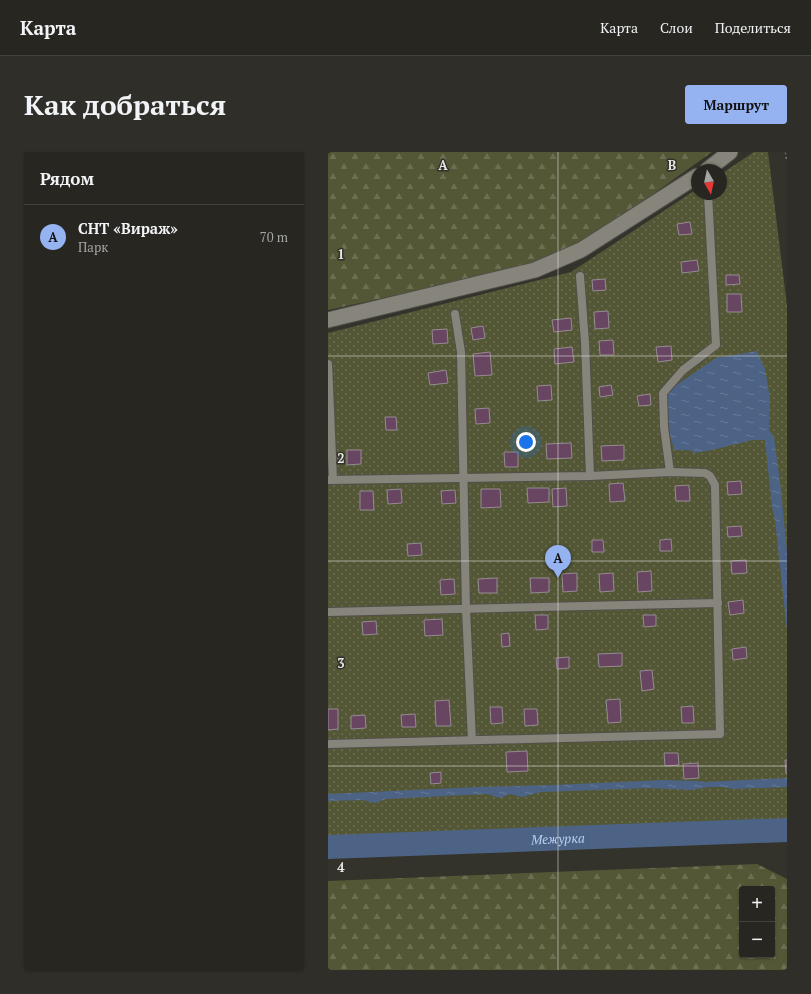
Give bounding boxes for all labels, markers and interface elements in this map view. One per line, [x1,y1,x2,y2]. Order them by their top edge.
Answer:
text: Карта [20,15,76,40]
text: Карта [600,18,638,37]
text: Слои [660,18,693,37]
text: Поделиться [715,18,791,37]
button: Маршрут [685,85,787,124]
text: Как добраться [24,86,226,123]
text: A [438,156,448,174]
text: B [668,156,676,174]
north arrow [691,164,727,200]
text: Рядом [40,167,94,190]
text: СНТ «Вираж» [78,218,178,238]
text: A [48,228,58,246]
text: 70 m [260,228,288,246]
text: Парк [78,238,108,256]
text: 1 [337,245,345,263]
your location [516,432,536,452]
text: 2 [337,449,345,467]
pin: A [545,545,571,578]
text: 3 [337,654,345,672]
water label: Межурка [530,828,585,849]
text: 4 [337,858,345,876]
map controls [739,886,775,958]
button: + [739,886,775,922]
button: − [739,922,775,958]

